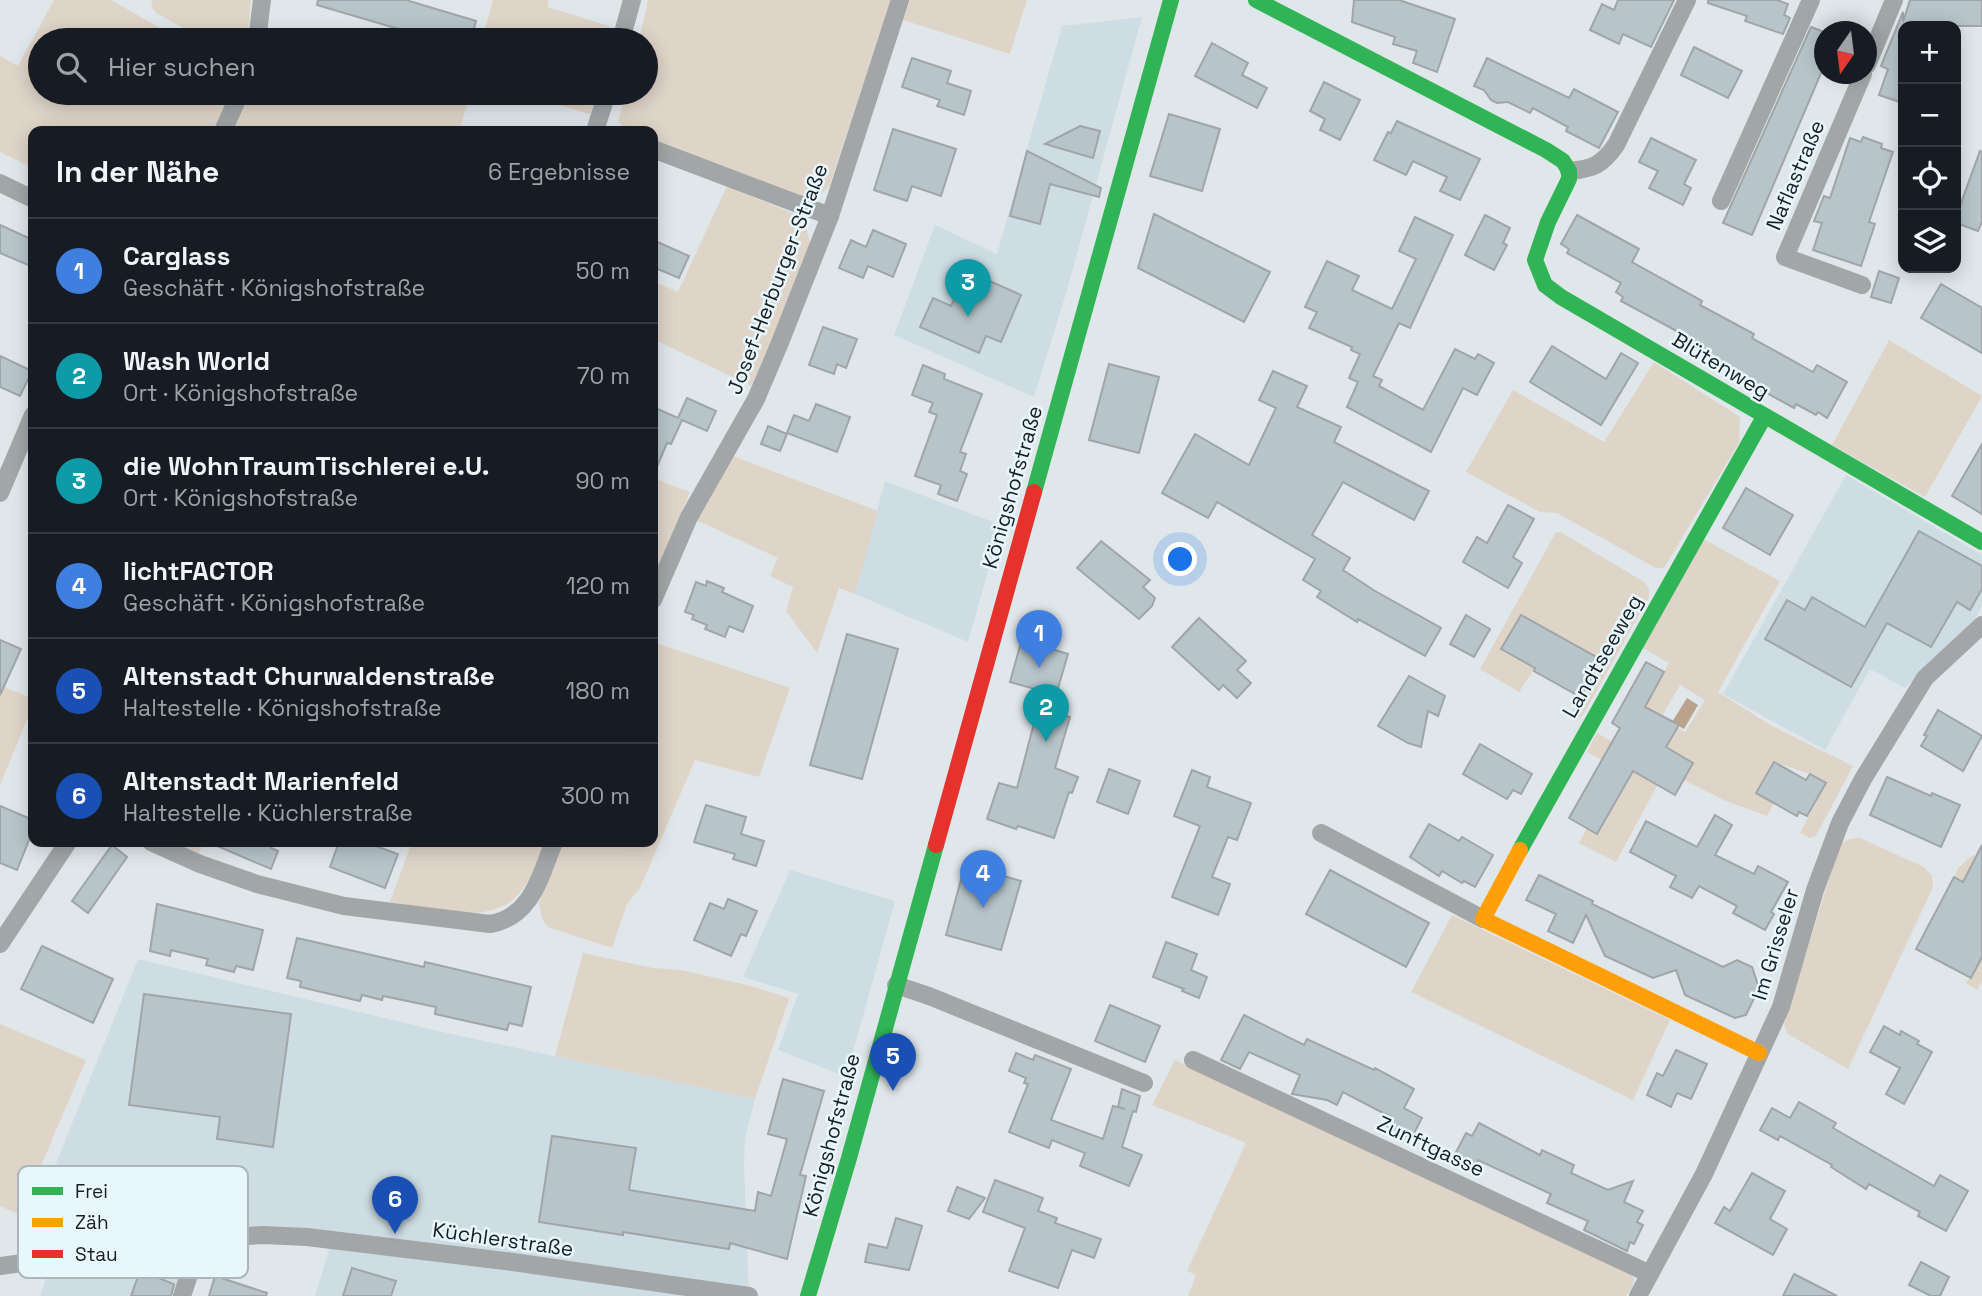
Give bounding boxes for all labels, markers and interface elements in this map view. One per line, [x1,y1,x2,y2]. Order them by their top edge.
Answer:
north arrow [1814,21,1877,84]
map controls [1898,21,1961,273]
button: + [1898,21,1961,84]
search box [28,28,658,105]
icon: search [52,48,90,86]
text: Hier suchen [108,50,256,84]
button: − [1898,84,1961,147]
street label: Naflastraße [1760,116,1830,234]
button: locate [1898,147,1961,210]
text: In der Nähe [56,152,219,191]
text: 6 Ergebnisse [488,157,630,187]
street label: Josef-Herburger-Straße [720,160,834,398]
button: layers [1898,210,1961,273]
text: Carglass [123,239,230,273]
text: 1 [74,256,84,286]
text: 50 m [576,256,630,286]
pin: 3 [945,259,991,317]
text: Geschäft · Königshofstraße [123,273,425,303]
street label: Blütenweg [1667,325,1775,405]
text: Wash World [123,344,270,378]
text: 2 [72,361,86,391]
text: 70 m [577,361,630,391]
text: Ort · Königshofstraße [123,378,358,408]
street label: Königshofstraße [976,402,1048,572]
text: die WohnTraumTischlerei e.U. [123,449,490,483]
text: 3 [72,466,86,496]
text: 90 m [575,466,630,496]
text: Ort · Königshofstraße [123,483,358,513]
your location [1163,542,1197,576]
text: lichtFACTOR [123,554,274,588]
text: 4 [72,571,86,601]
text: 120 m [566,571,630,601]
text: Geschäft · Königshofstraße [123,588,425,618]
street label: Landtseeweg [1556,590,1648,722]
pin: 1 [1016,610,1062,668]
text: Altenstadt Churwaldenstraße [123,659,495,693]
text: 5 [72,676,86,706]
text: 180 m [566,676,630,706]
pin: 2 [1023,684,1069,742]
text: Haltestelle · Königshofstraße [123,693,442,723]
text: Altenstadt Marienfeld [123,764,399,798]
text: 6 [72,781,86,811]
text: 300 m [561,781,630,811]
text: Haltestelle · Küchlerstraße [123,798,413,828]
pin: 4 [960,850,1006,908]
street label: Im Grisseler [1745,885,1805,1003]
pin: 5 [870,1033,916,1091]
street label: Königshofstraße [796,1050,866,1220]
street label: Zunftgasse [1373,1109,1489,1183]
legend [18,1166,248,1278]
pin: 6 [372,1176,418,1234]
text: Frei [75,1179,108,1204]
text: Zäh [75,1210,109,1235]
street label: Küchlerstraße [431,1216,575,1262]
text: Stau [75,1242,118,1267]

